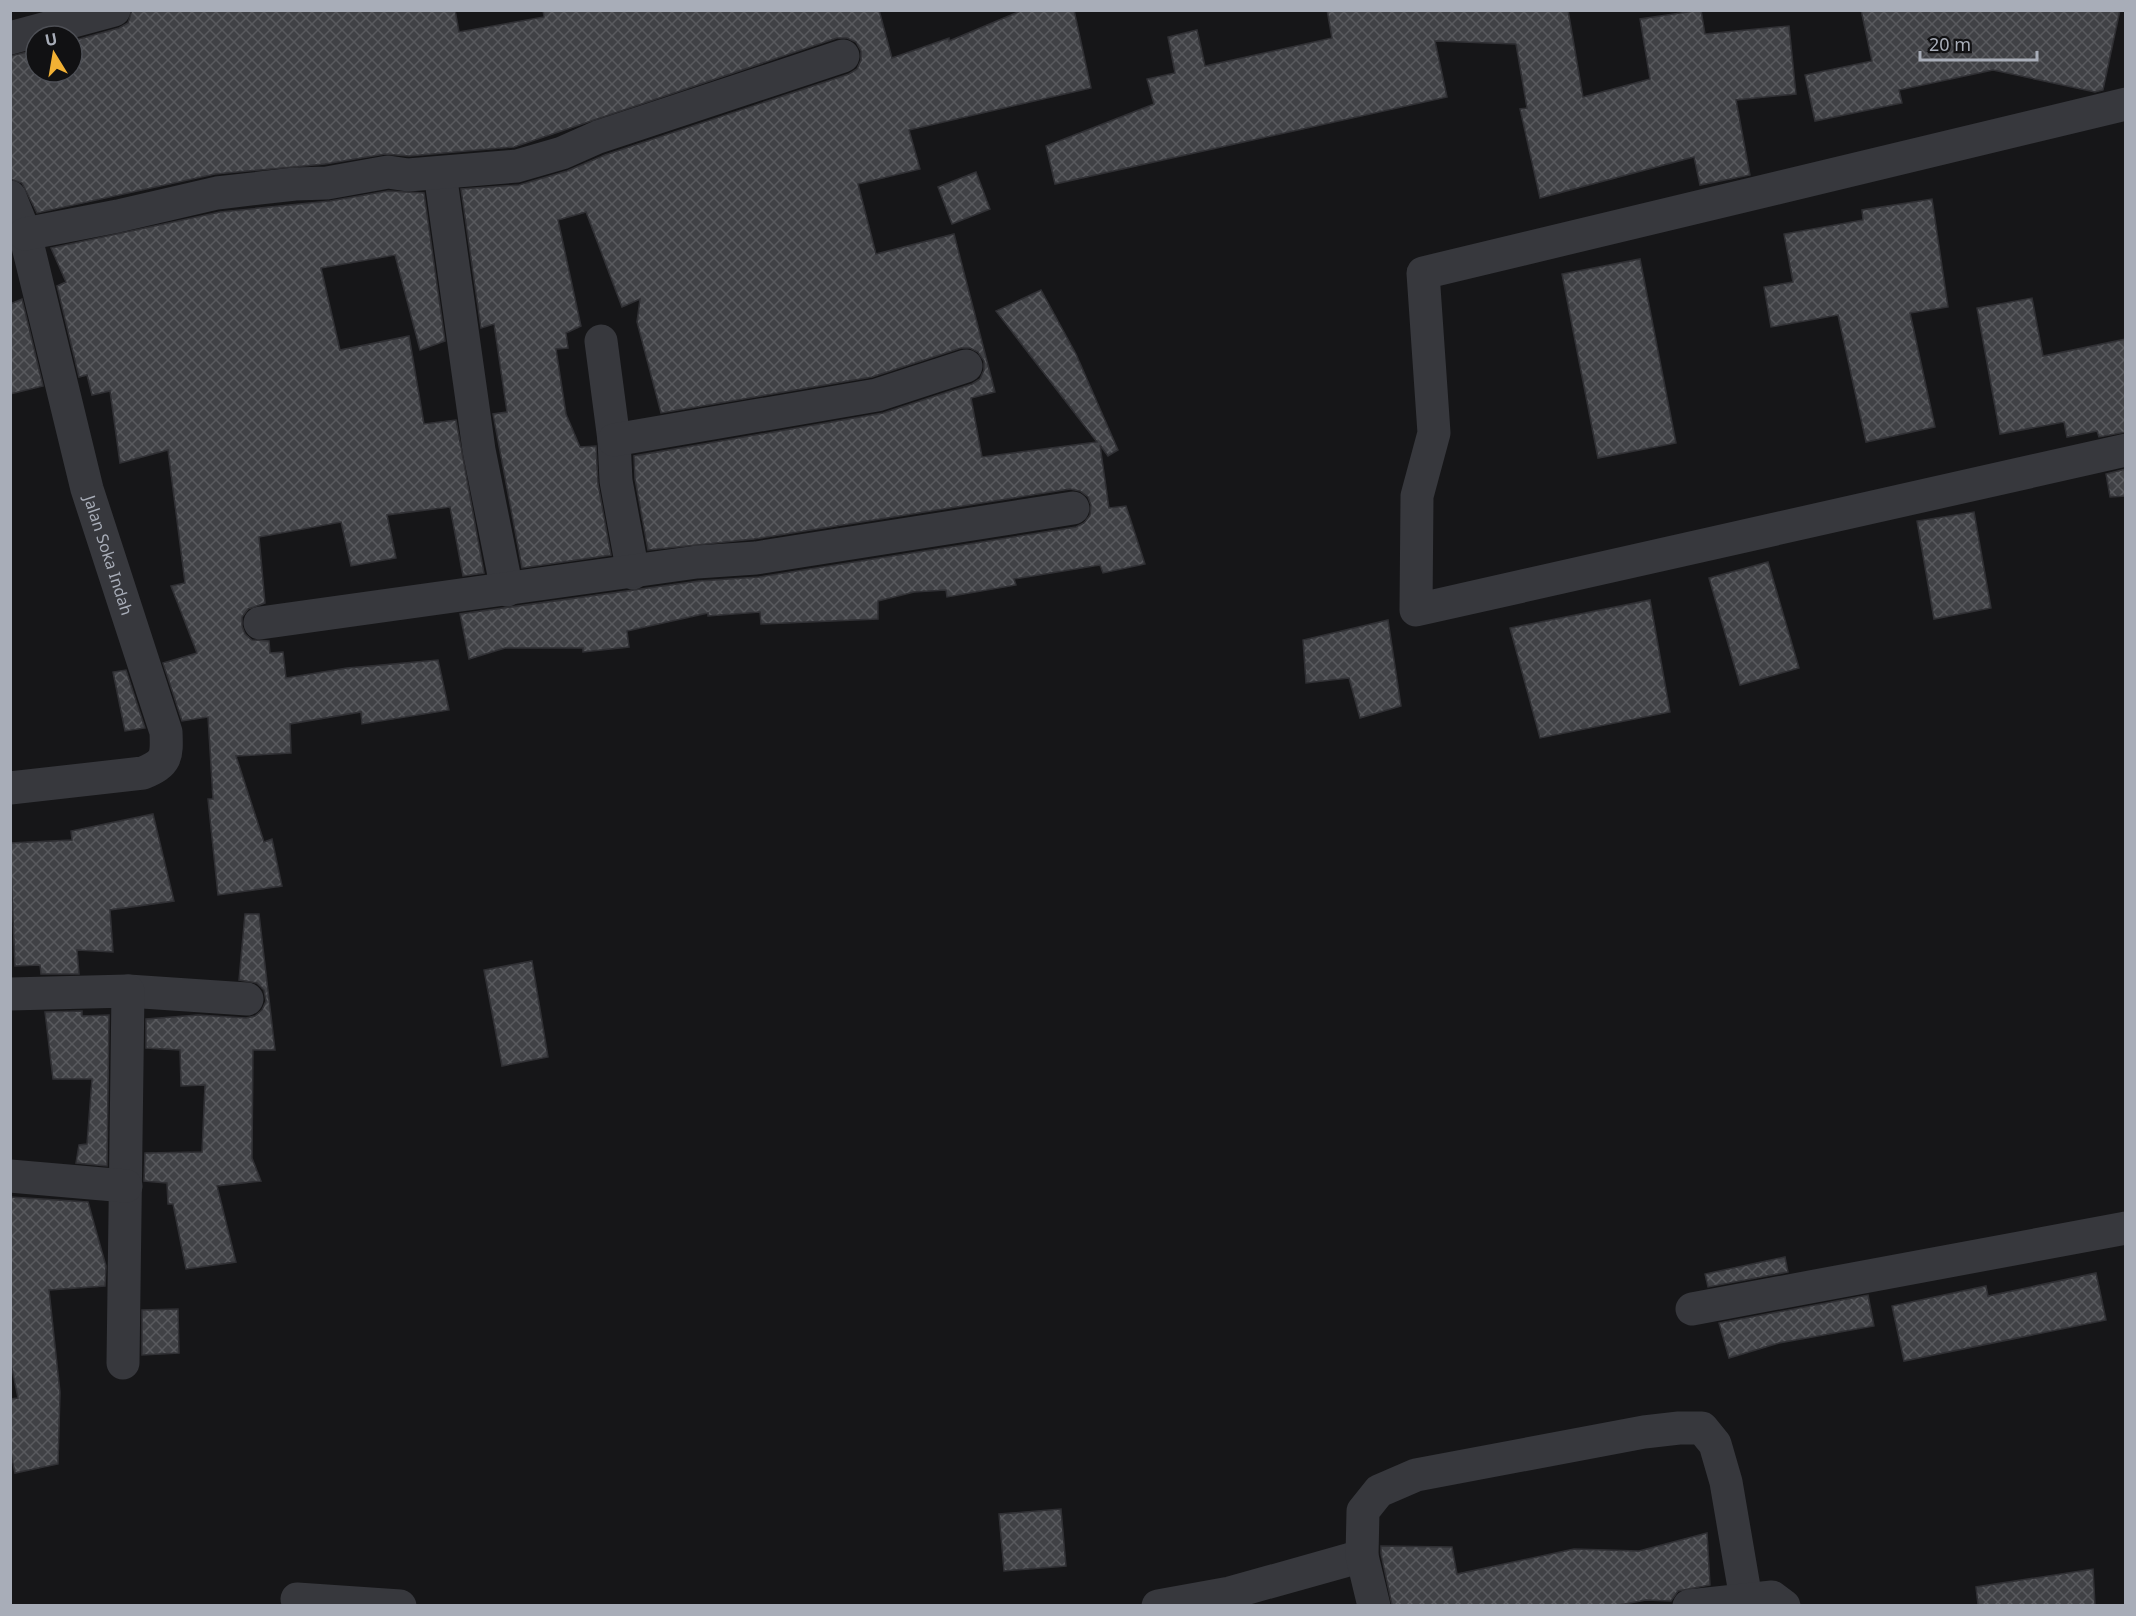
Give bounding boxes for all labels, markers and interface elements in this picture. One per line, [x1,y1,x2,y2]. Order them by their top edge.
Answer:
north arrow [24,24,84,84]
scale bar [1920,24,2037,62]
text: U [43,27,59,51]
text: 20 m [1929,32,1971,56]
street label: Jalan Soka Indah [78,491,138,618]

